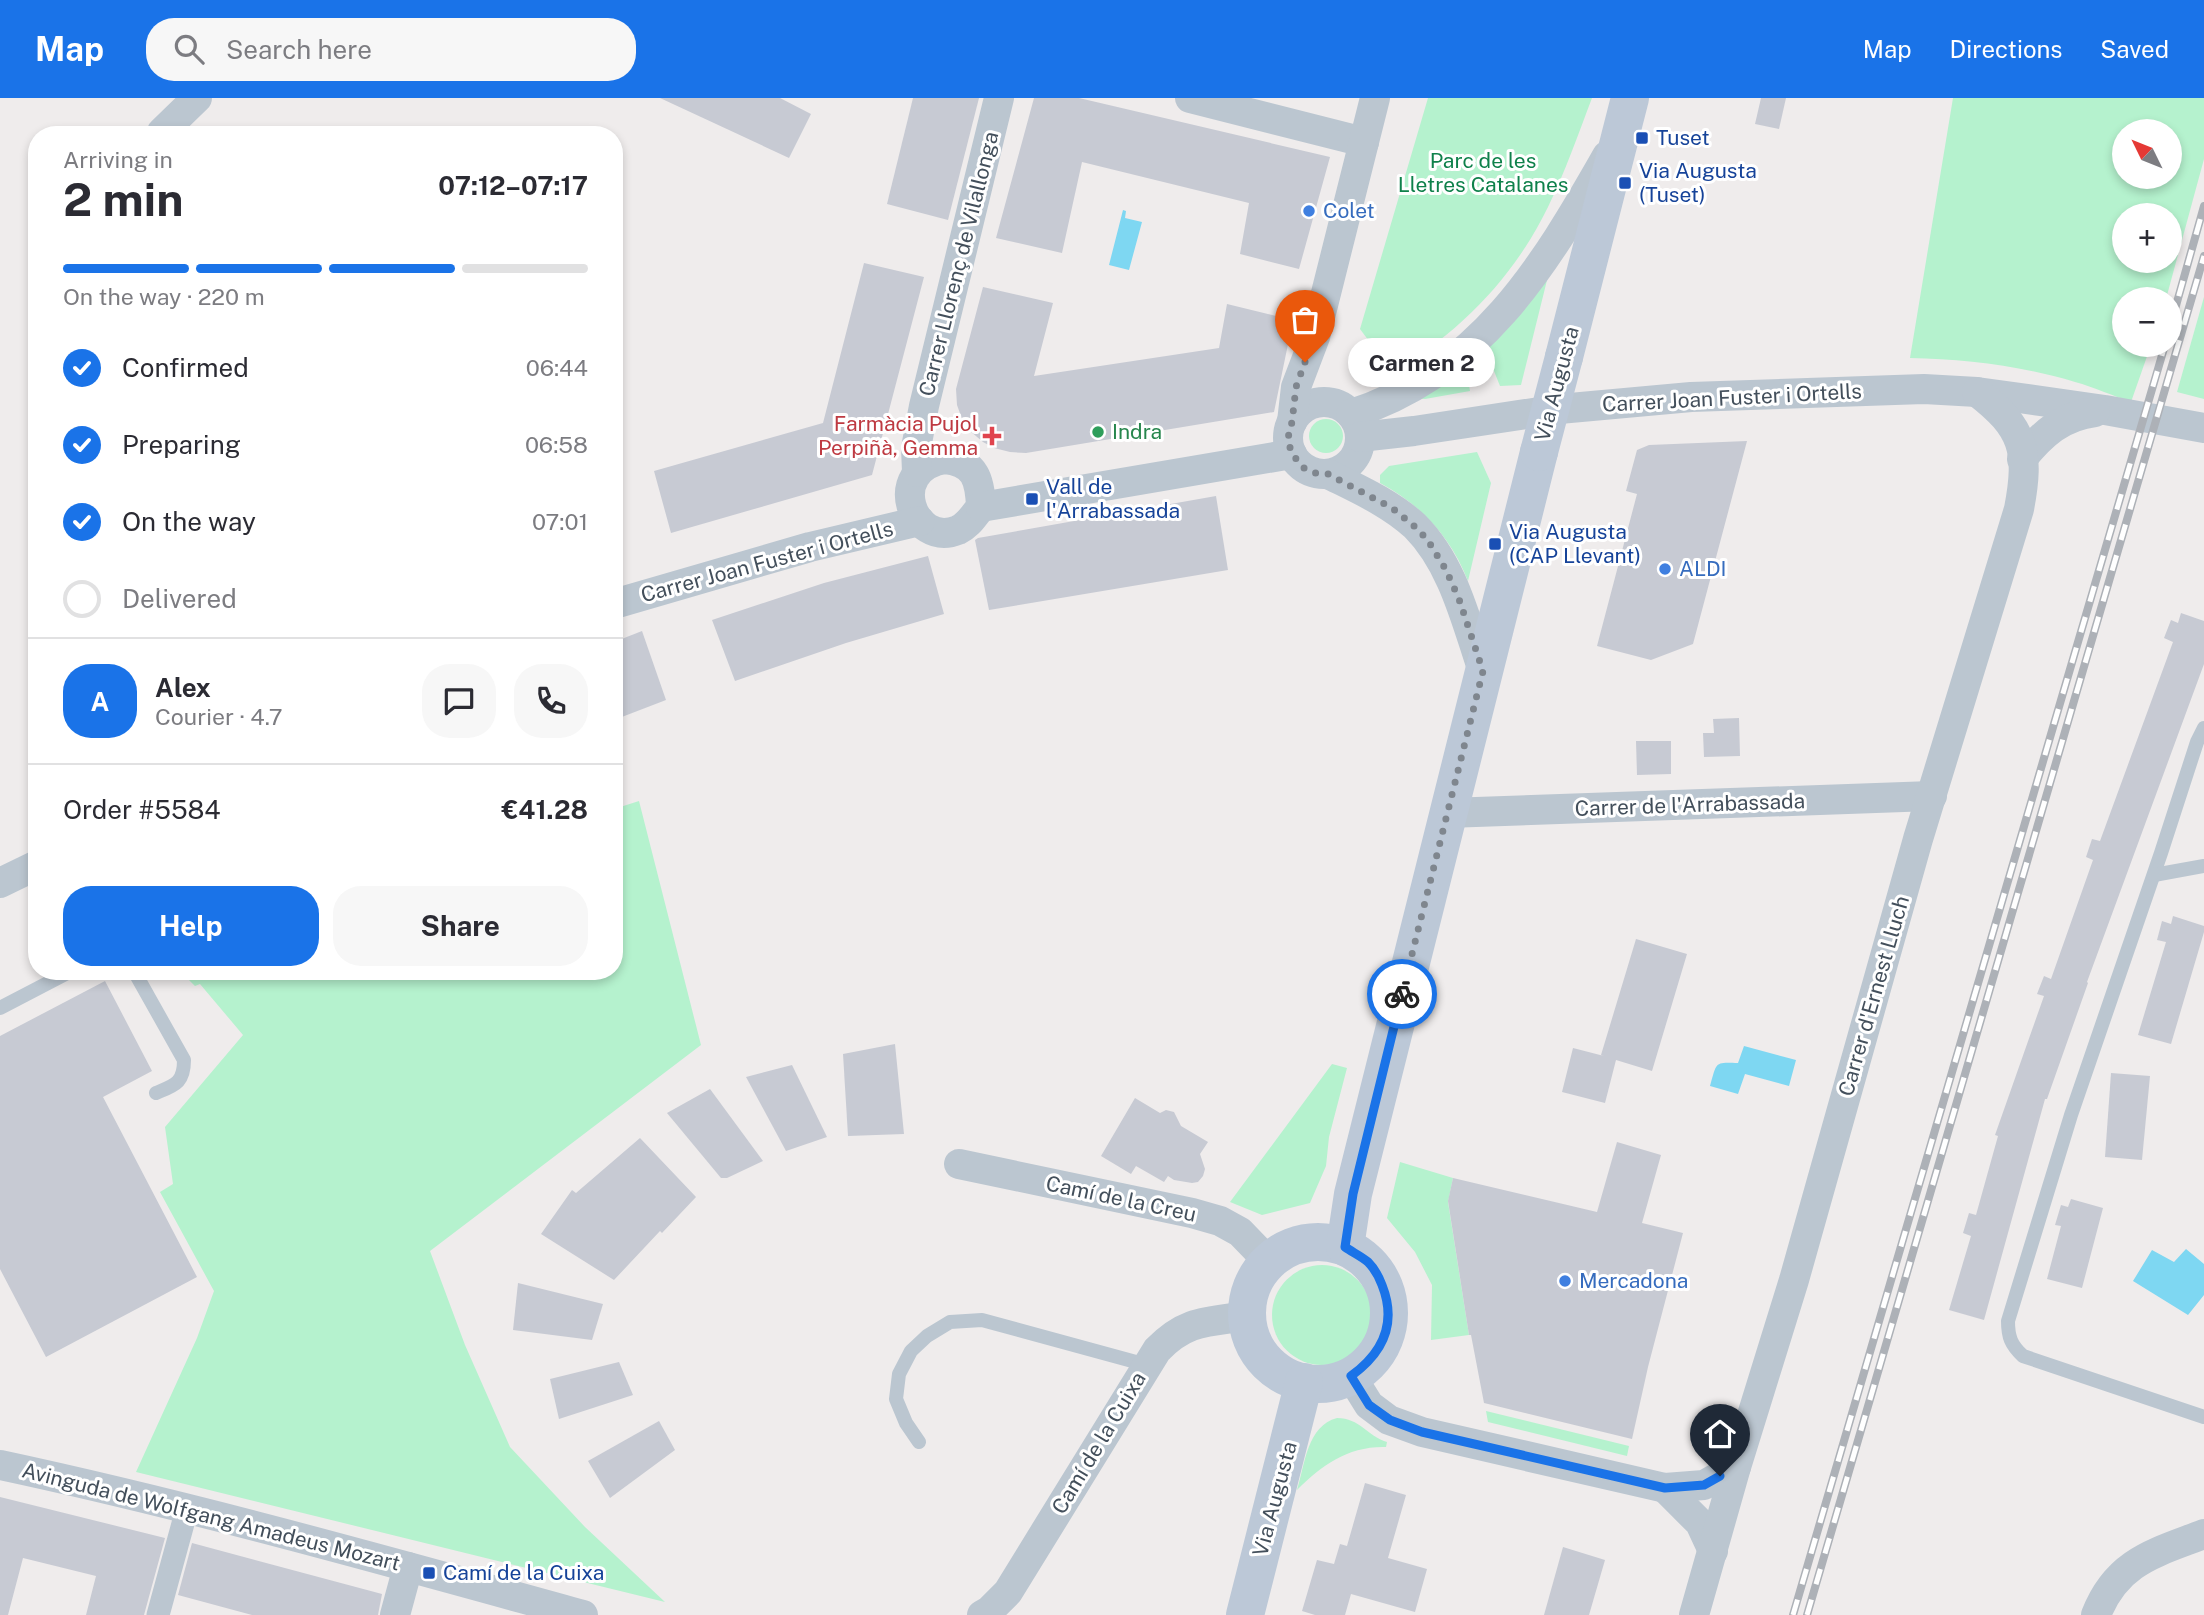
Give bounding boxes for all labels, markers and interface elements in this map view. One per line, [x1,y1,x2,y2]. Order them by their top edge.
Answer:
search box [146,18,636,81]
text: Map [35,30,104,68]
icon: search [170,30,208,68]
text: Search here [226,34,372,65]
text: Map [1863,35,1912,63]
text: Directions [1950,35,2062,63]
text: Saved [2100,35,2169,63]
north arrow [2112,119,2182,189]
map controls [2112,119,2182,357]
place label: Tuset [1656,125,1710,150]
street label: Carrer Llorenç de Vilallonga [913,129,1004,399]
marker: Tuset [1634,130,1650,146]
text: Arriving in [63,146,173,173]
park label: Parc de les Lletres Catalanes [1398,148,1568,197]
place label: Via Augusta (Tuset) [1639,158,1757,207]
text: 07:12–07:17 [438,170,588,201]
text: 2 min [63,172,183,226]
marker: Via Augusta (Tuset) [1617,175,1633,191]
place label: Colet [1323,198,1375,223]
marker: Colet [1301,203,1317,219]
button: + [2112,203,2182,273]
text: On the way · 220 m [63,283,265,310]
button: − [2112,287,2182,357]
pin [1275,290,1335,362]
icon: bag [1286,301,1324,339]
street label: Via Augusta [1529,324,1584,444]
callout: Carmen 2 [1347,338,1494,386]
icon: check [63,349,101,387]
text: Carmen 2 [1369,349,1475,376]
text: Confirmed [122,352,249,383]
text: 06:44 [526,354,588,381]
street label: Carrer Joan Fuster i Ortells [1601,378,1862,417]
place label: Farmàcia Pujol Perpiñà, Gemma [818,411,978,460]
place label: Indra [1112,419,1162,444]
marker: Indra [1090,424,1106,440]
icon: check [63,426,101,464]
marker: Farmàcia Pujol Perpiñà, Gemma [984,428,1000,444]
text: Preparing [122,429,241,460]
text: 06:58 [525,431,588,458]
place label: Vall de l'Arrabassada [1046,474,1180,523]
marker: Vall de l'Arrabassada [1024,491,1040,507]
icon: check [63,503,101,541]
text: On the way [122,506,256,537]
text: 07:01 [532,508,588,535]
street label: Carrer Joan Fuster i Ortells [638,516,896,607]
place label: Via Augusta (CAP Llevant) [1509,519,1641,568]
marker: Via Augusta (CAP Llevant) [1487,536,1503,552]
place label: ALDI [1679,556,1727,581]
marker: ALDI [1657,561,1673,577]
text: Delivered [122,583,237,614]
button: chat [422,664,496,738]
button: phone [514,664,588,738]
text: Alex [155,672,211,703]
text: A [91,686,109,717]
text: Courier · 4.7 [155,703,283,730]
street label: Carrer de l'Arrabassada [1574,788,1806,821]
text: Order #5584 [63,794,221,825]
text: €41.28 [501,794,588,825]
button: Help [63,886,319,966]
button: Share [333,886,588,966]
street label: Carrer d'Ernest Lluch [1833,893,1914,1099]
courier [1367,959,1437,1029]
icon: bike [1383,975,1421,1013]
street label: Camí de la Creu [1044,1170,1198,1227]
place label: Mercadona [1579,1268,1688,1293]
marker: Mercadona [1557,1273,1573,1289]
street label: Camí de la Cuixa [1046,1367,1151,1518]
pin [1690,1404,1750,1476]
icon: home [1701,1415,1739,1453]
street label: Via Augusta [1247,1439,1302,1559]
street label: Avinguda de Wolfgang Amadeus Mozart [19,1457,403,1576]
place label: Camí de la Cuixa [443,1560,604,1585]
marker: Camí de la Cuixa [421,1565,437,1581]

